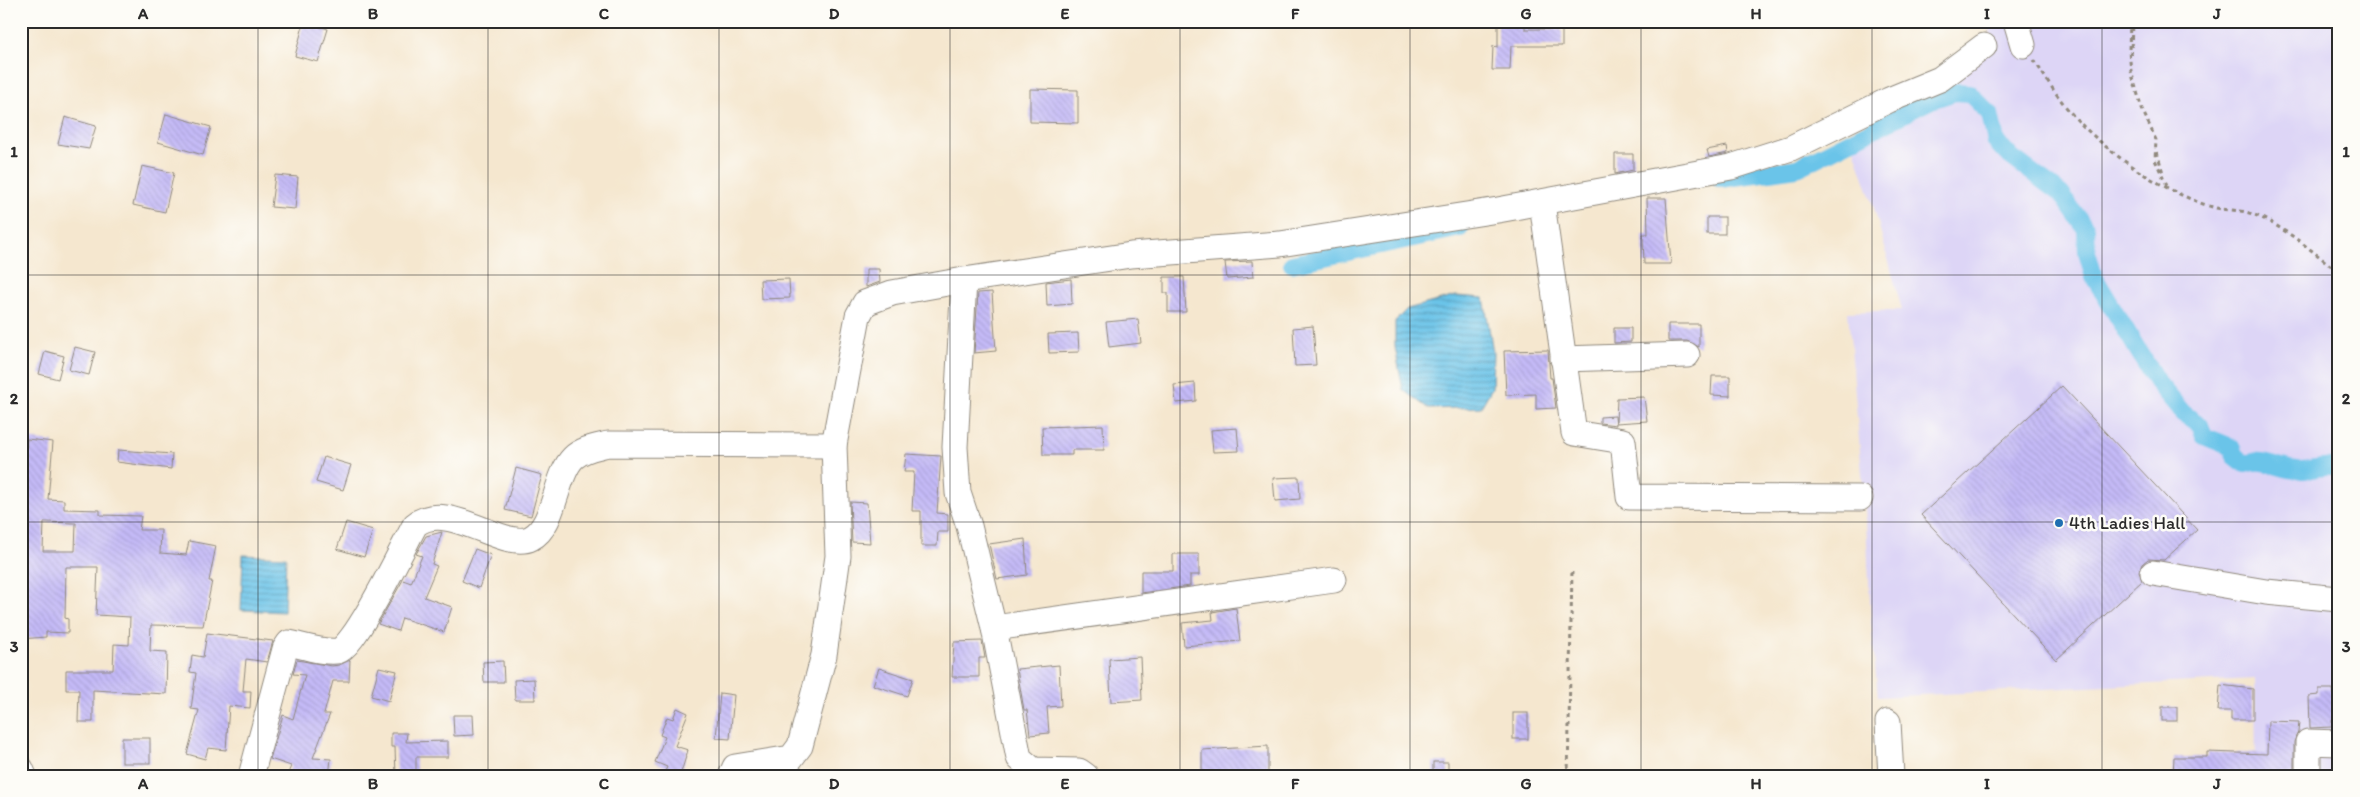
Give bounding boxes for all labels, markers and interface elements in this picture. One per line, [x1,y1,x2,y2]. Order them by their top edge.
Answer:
text: A [137,4,149,23]
text: B [368,4,379,23]
text: C [599,4,610,23]
text: D [829,4,840,23]
text: E [1061,4,1070,23]
text: F [1291,4,1300,23]
text: G [1520,4,1532,23]
text: H [1750,4,1762,23]
text: I [1984,4,1990,23]
text: J [2212,4,2221,23]
text: 1 [10,142,18,161]
text: 1 [2342,142,2350,161]
text: 2 [10,389,19,408]
text: 2 [2342,389,2351,408]
place label: 4th Ladies Hall [2069,512,2185,534]
marker: 4th Ladies Hall [2053,517,2065,529]
text: 3 [10,637,19,656]
text: 3 [2342,637,2351,656]
text: A [137,774,149,793]
text: B [368,774,379,793]
text: C [599,774,610,793]
text: D [829,774,840,793]
text: E [1061,774,1070,793]
text: F [1291,774,1300,793]
text: G [1520,774,1532,793]
text: H [1750,774,1762,793]
text: I [1984,774,1990,793]
text: J [2212,774,2221,793]

